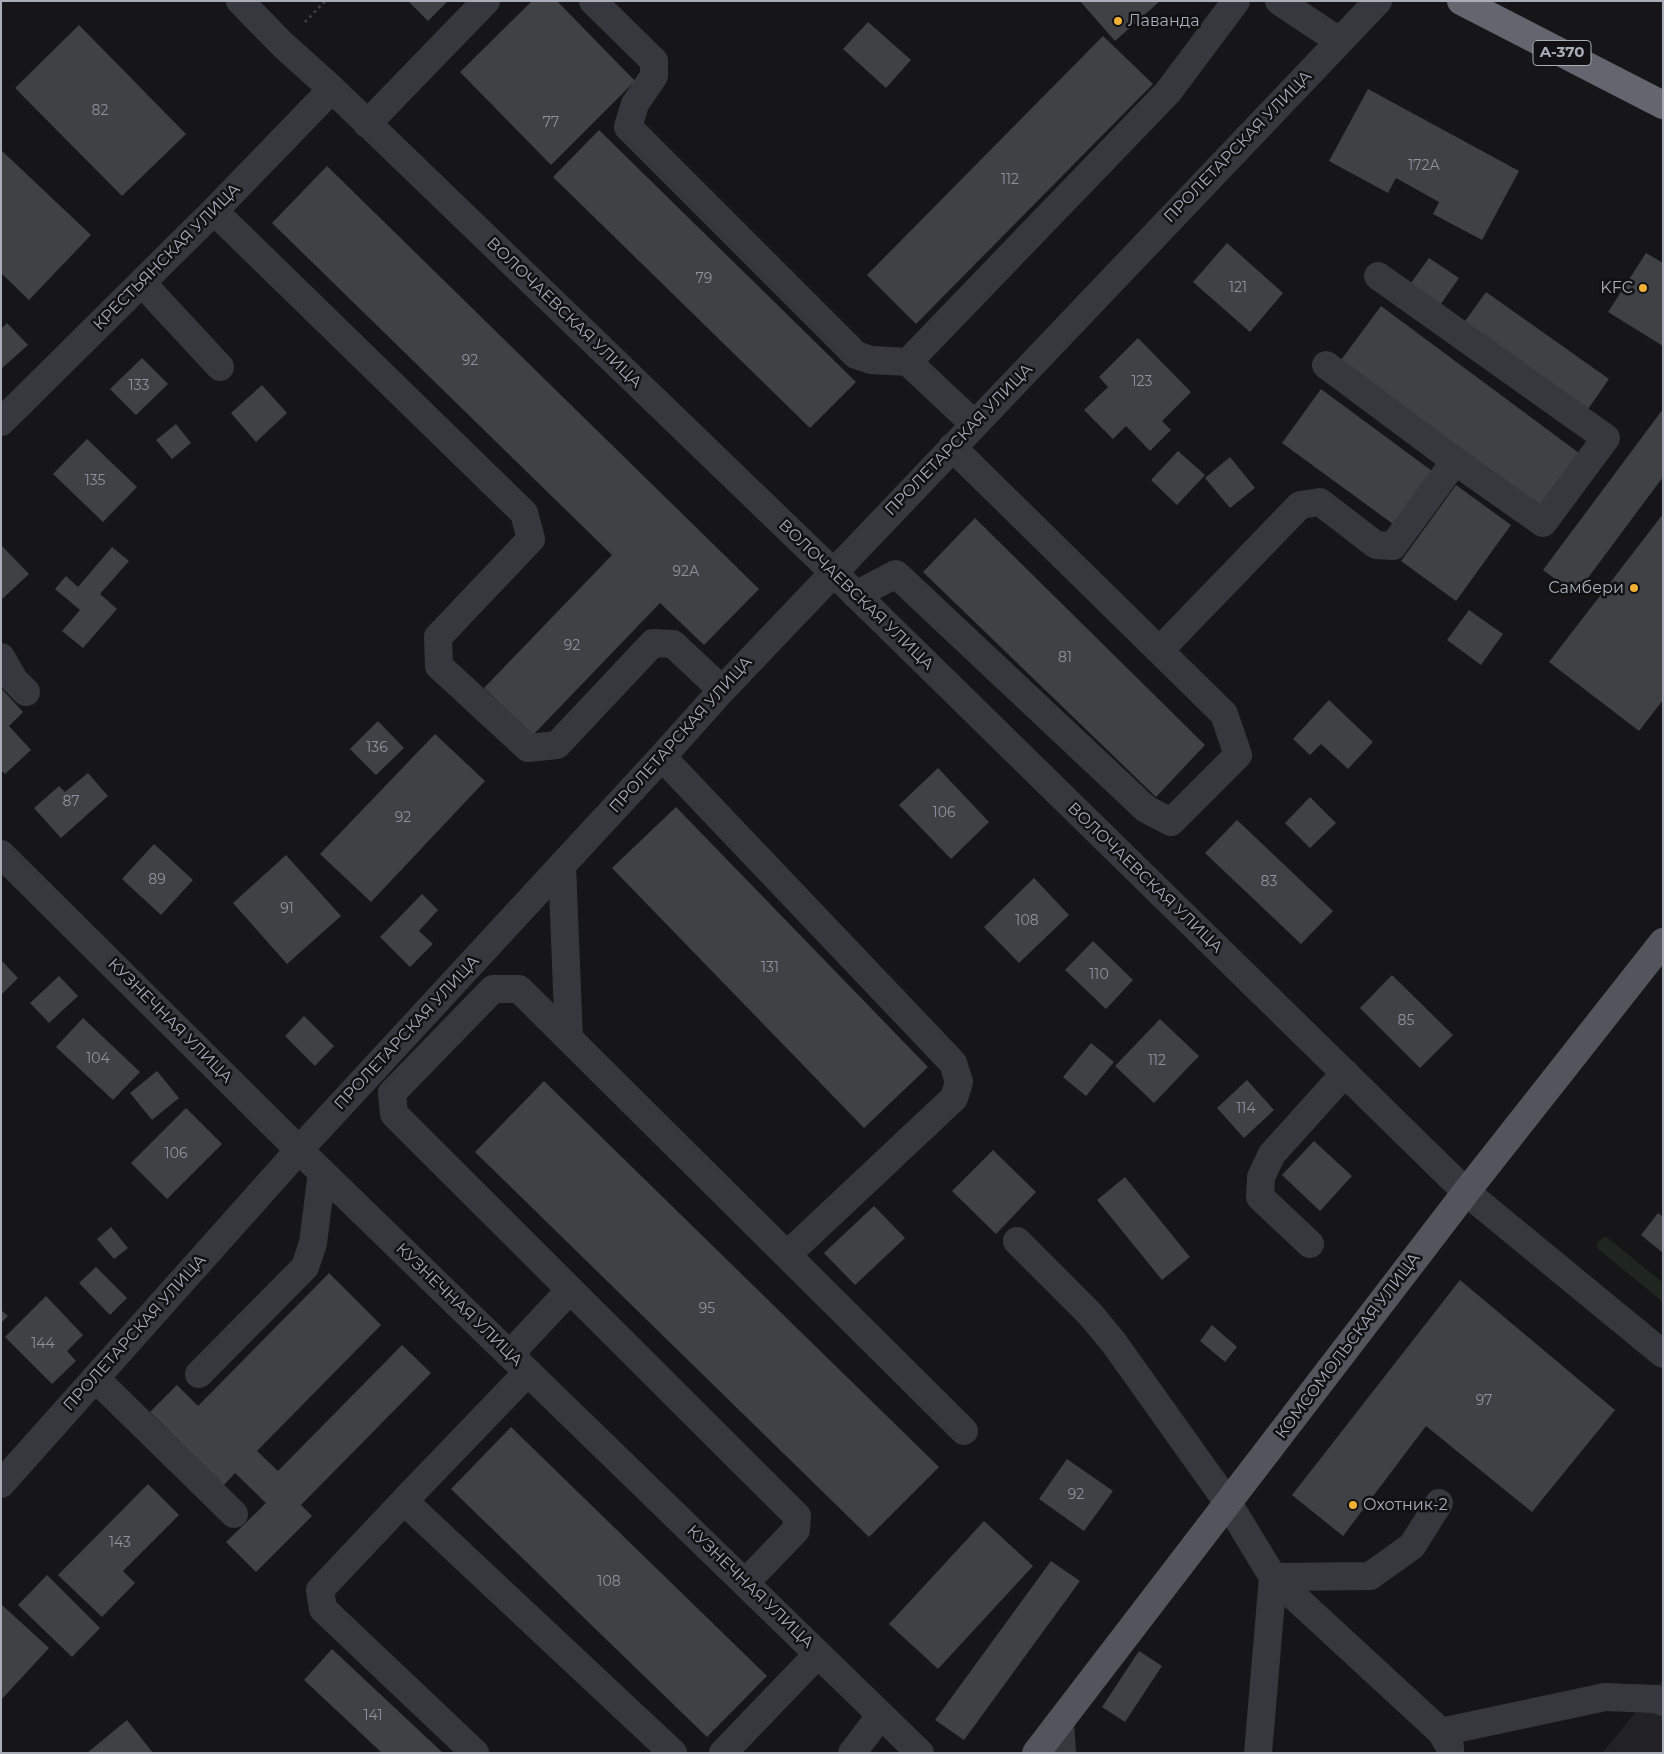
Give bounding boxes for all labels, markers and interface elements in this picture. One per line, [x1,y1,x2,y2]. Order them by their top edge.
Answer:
place label: Лаванда [1128,11,1199,31]
marker: Лаванда [1112,15,1124,27]
road number: А-370 [1533,40,1591,66]
street label: ПРОЛЕТАРСКАЯ УЛИЦА [1160,67,1316,227]
house number: 82 [92,103,108,119]
house number: 77 [543,115,559,131]
house number: 172А [1408,158,1440,174]
house number: 112 [1001,172,1019,188]
street label: КРЕСТЬЯНСКАЯ УЛИЦА [90,180,244,334]
street label: ВОЛОЧАЕВСКАЯ УЛИЦА [482,234,646,392]
house number: 79 [696,271,712,287]
place label: KFC [1600,278,1633,298]
house number: 121 [1229,280,1247,296]
marker: KFC [1637,282,1649,294]
house number: 92 [462,353,478,369]
street label: ПРОЛЕТАРСКАЯ УЛИЦА [881,360,1037,520]
house number: 123 [1132,374,1152,390]
house number: 133 [129,378,149,394]
house number: 135 [85,473,105,489]
street label: ВОЛОЧАЕВСКАЯ УЛИЦА [774,516,938,674]
house number: 92А [673,564,699,580]
place label: Самбери [1548,578,1624,598]
marker: Самбери [1628,582,1640,594]
house number: 92 [564,638,580,654]
house number: 81 [1058,650,1072,666]
street label: ПРОЛЕТАРСКАЯ УЛИЦА [606,653,756,817]
house number: 136 [366,740,388,756]
house number: 87 [62,794,80,810]
street label: ВОЛОЧАЕВСКАЯ УЛИЦА [1063,799,1227,957]
house number: 106 [933,805,955,821]
house number: 92 [395,810,411,826]
house number: 89 [148,872,166,888]
house number: 83 [1261,874,1277,890]
house number: 91 [280,901,294,917]
house number: 108 [1015,913,1039,929]
street label: ПРОЛЕТАРСКАЯ УЛИЦА [330,952,484,1114]
street label: КУЗНЕЧНАЯ УЛИЦА [104,955,236,1087]
house number: 131 [761,960,779,976]
house number: 110 [1089,967,1109,983]
house number: 85 [1398,1013,1414,1029]
house number: 104 [86,1051,110,1067]
house number: 112 [1148,1053,1166,1069]
house number: 114 [1236,1101,1256,1117]
house number: 106 [165,1146,187,1162]
street label: КУЗНЕЧНАЯ УЛИЦА [392,1240,526,1370]
street label: КОМСОМОЛЬСКАЯ УЛИЦА [1272,1249,1424,1443]
street label: ПРОЛЕТАРСКАЯ УЛИЦА [60,1251,210,1415]
house number: 95 [699,1301,715,1317]
house number: 144 [31,1336,55,1352]
house number: 97 [1476,1393,1492,1409]
house number: 92 [1068,1487,1084,1503]
place label: Охотник-2 [1363,1495,1448,1515]
marker: Охотник-2 [1347,1499,1359,1511]
street label: КУЗНЕЧНАЯ УЛИЦА [683,1522,817,1652]
house number: 143 [109,1535,131,1551]
house number: 108 [597,1574,621,1590]
house number: 141 [363,1708,383,1724]

